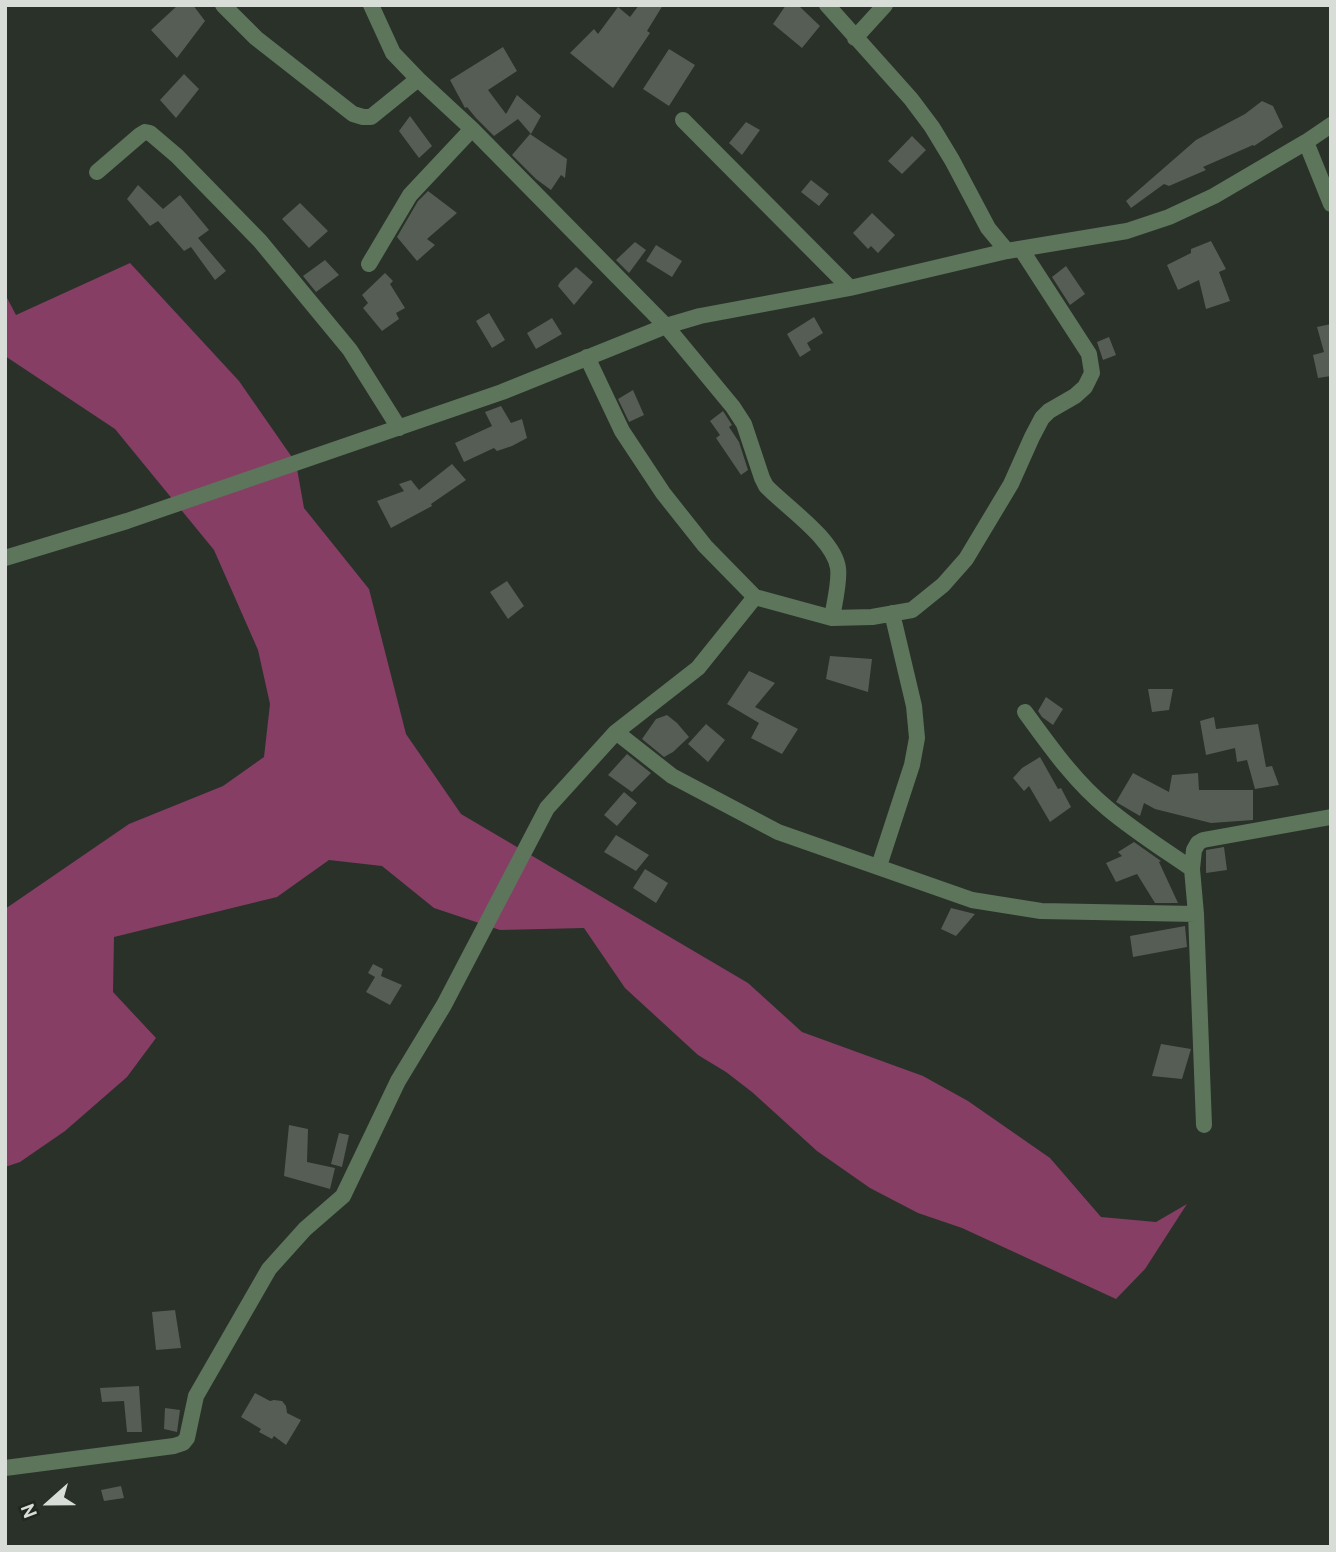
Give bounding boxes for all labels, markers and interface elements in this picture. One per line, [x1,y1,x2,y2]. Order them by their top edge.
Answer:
north arrow [14,1468,84,1538]
text: N [16,1500,42,1521]

